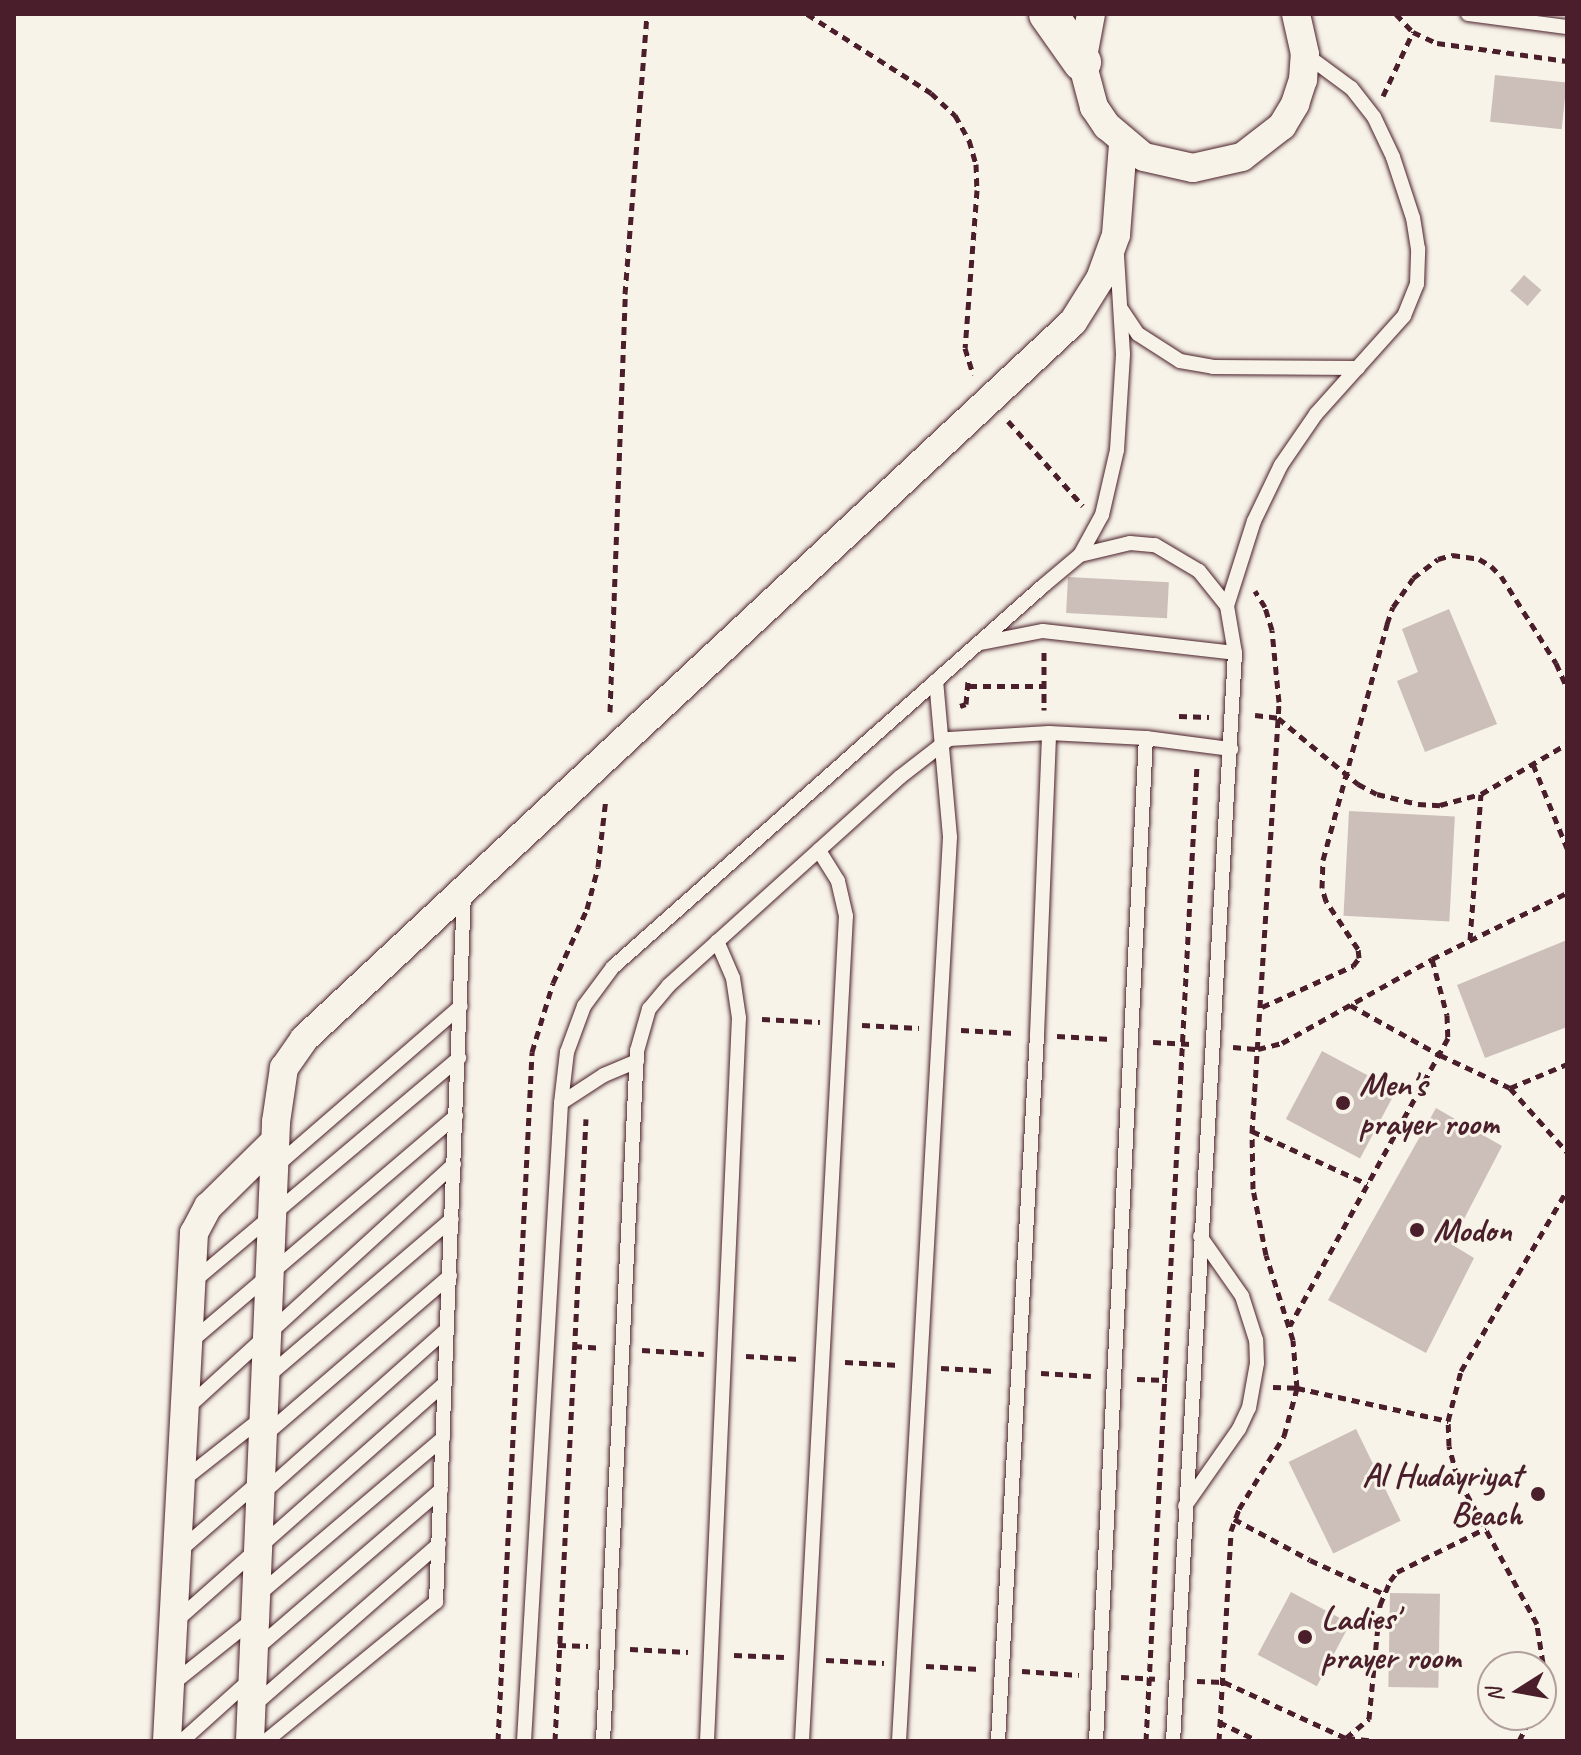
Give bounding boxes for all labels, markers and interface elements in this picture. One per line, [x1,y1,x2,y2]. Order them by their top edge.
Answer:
place label: Men's prayer room [1359,1063,1500,1142]
marker: Men's prayer room [1334,1094,1352,1112]
place label: Modon [1433,1210,1512,1250]
marker: Modon [1408,1221,1426,1239]
place label: Al Hudayriyat Beach [1362,1454,1522,1534]
marker: Al Hudayriyat Beach [1529,1485,1547,1503]
place label: Ladies' prayer room [1321,1597,1462,1676]
marker: Ladies' prayer room [1296,1628,1314,1646]
north arrow [1477,1651,1557,1731]
text: N [1480,1686,1510,1705]

